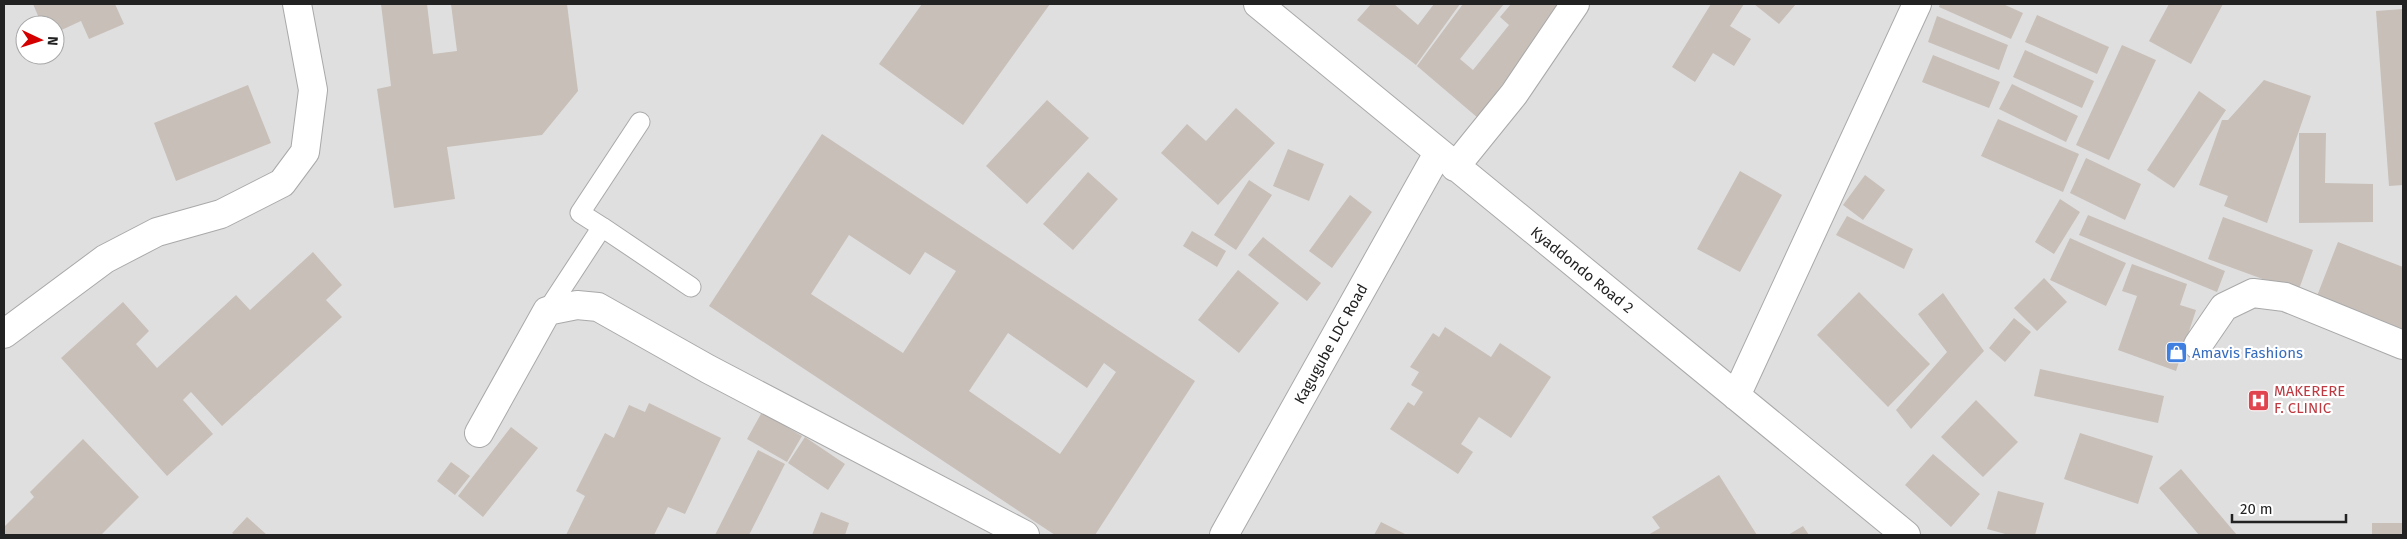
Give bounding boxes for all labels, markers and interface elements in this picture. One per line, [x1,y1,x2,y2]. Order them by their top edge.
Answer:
north arrow [15,15,65,65]
text: N [44,36,61,46]
street label: Kyaddondo Road 2 [1527,223,1637,317]
street label: Kagugube LDC Road [1290,281,1372,407]
shop icon: Amavis Fashions [2164,341,2188,365]
place label: Amavis Fashions [2192,344,2303,362]
place label: MAKERERE F. CLINIC [2274,382,2345,417]
hospital icon: MAKERERE F. CLINIC [2246,388,2270,412]
scale bar [2232,492,2346,524]
text: 20 m [2240,500,2273,518]

